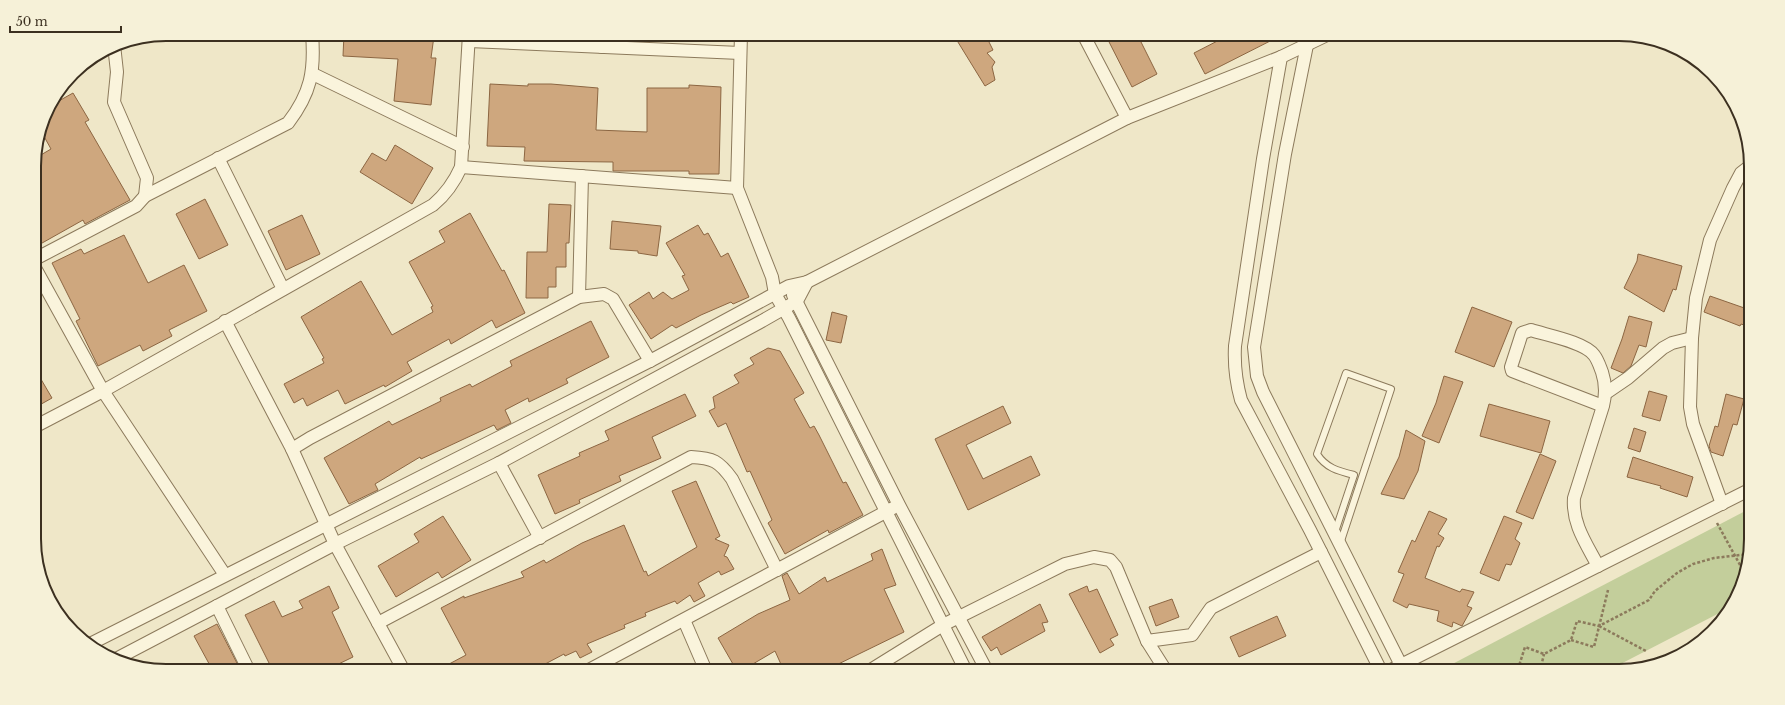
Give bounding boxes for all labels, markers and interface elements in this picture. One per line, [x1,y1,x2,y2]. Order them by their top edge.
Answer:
scale bar [10,8,121,34]
text: 50 m [16,14,48,29]

